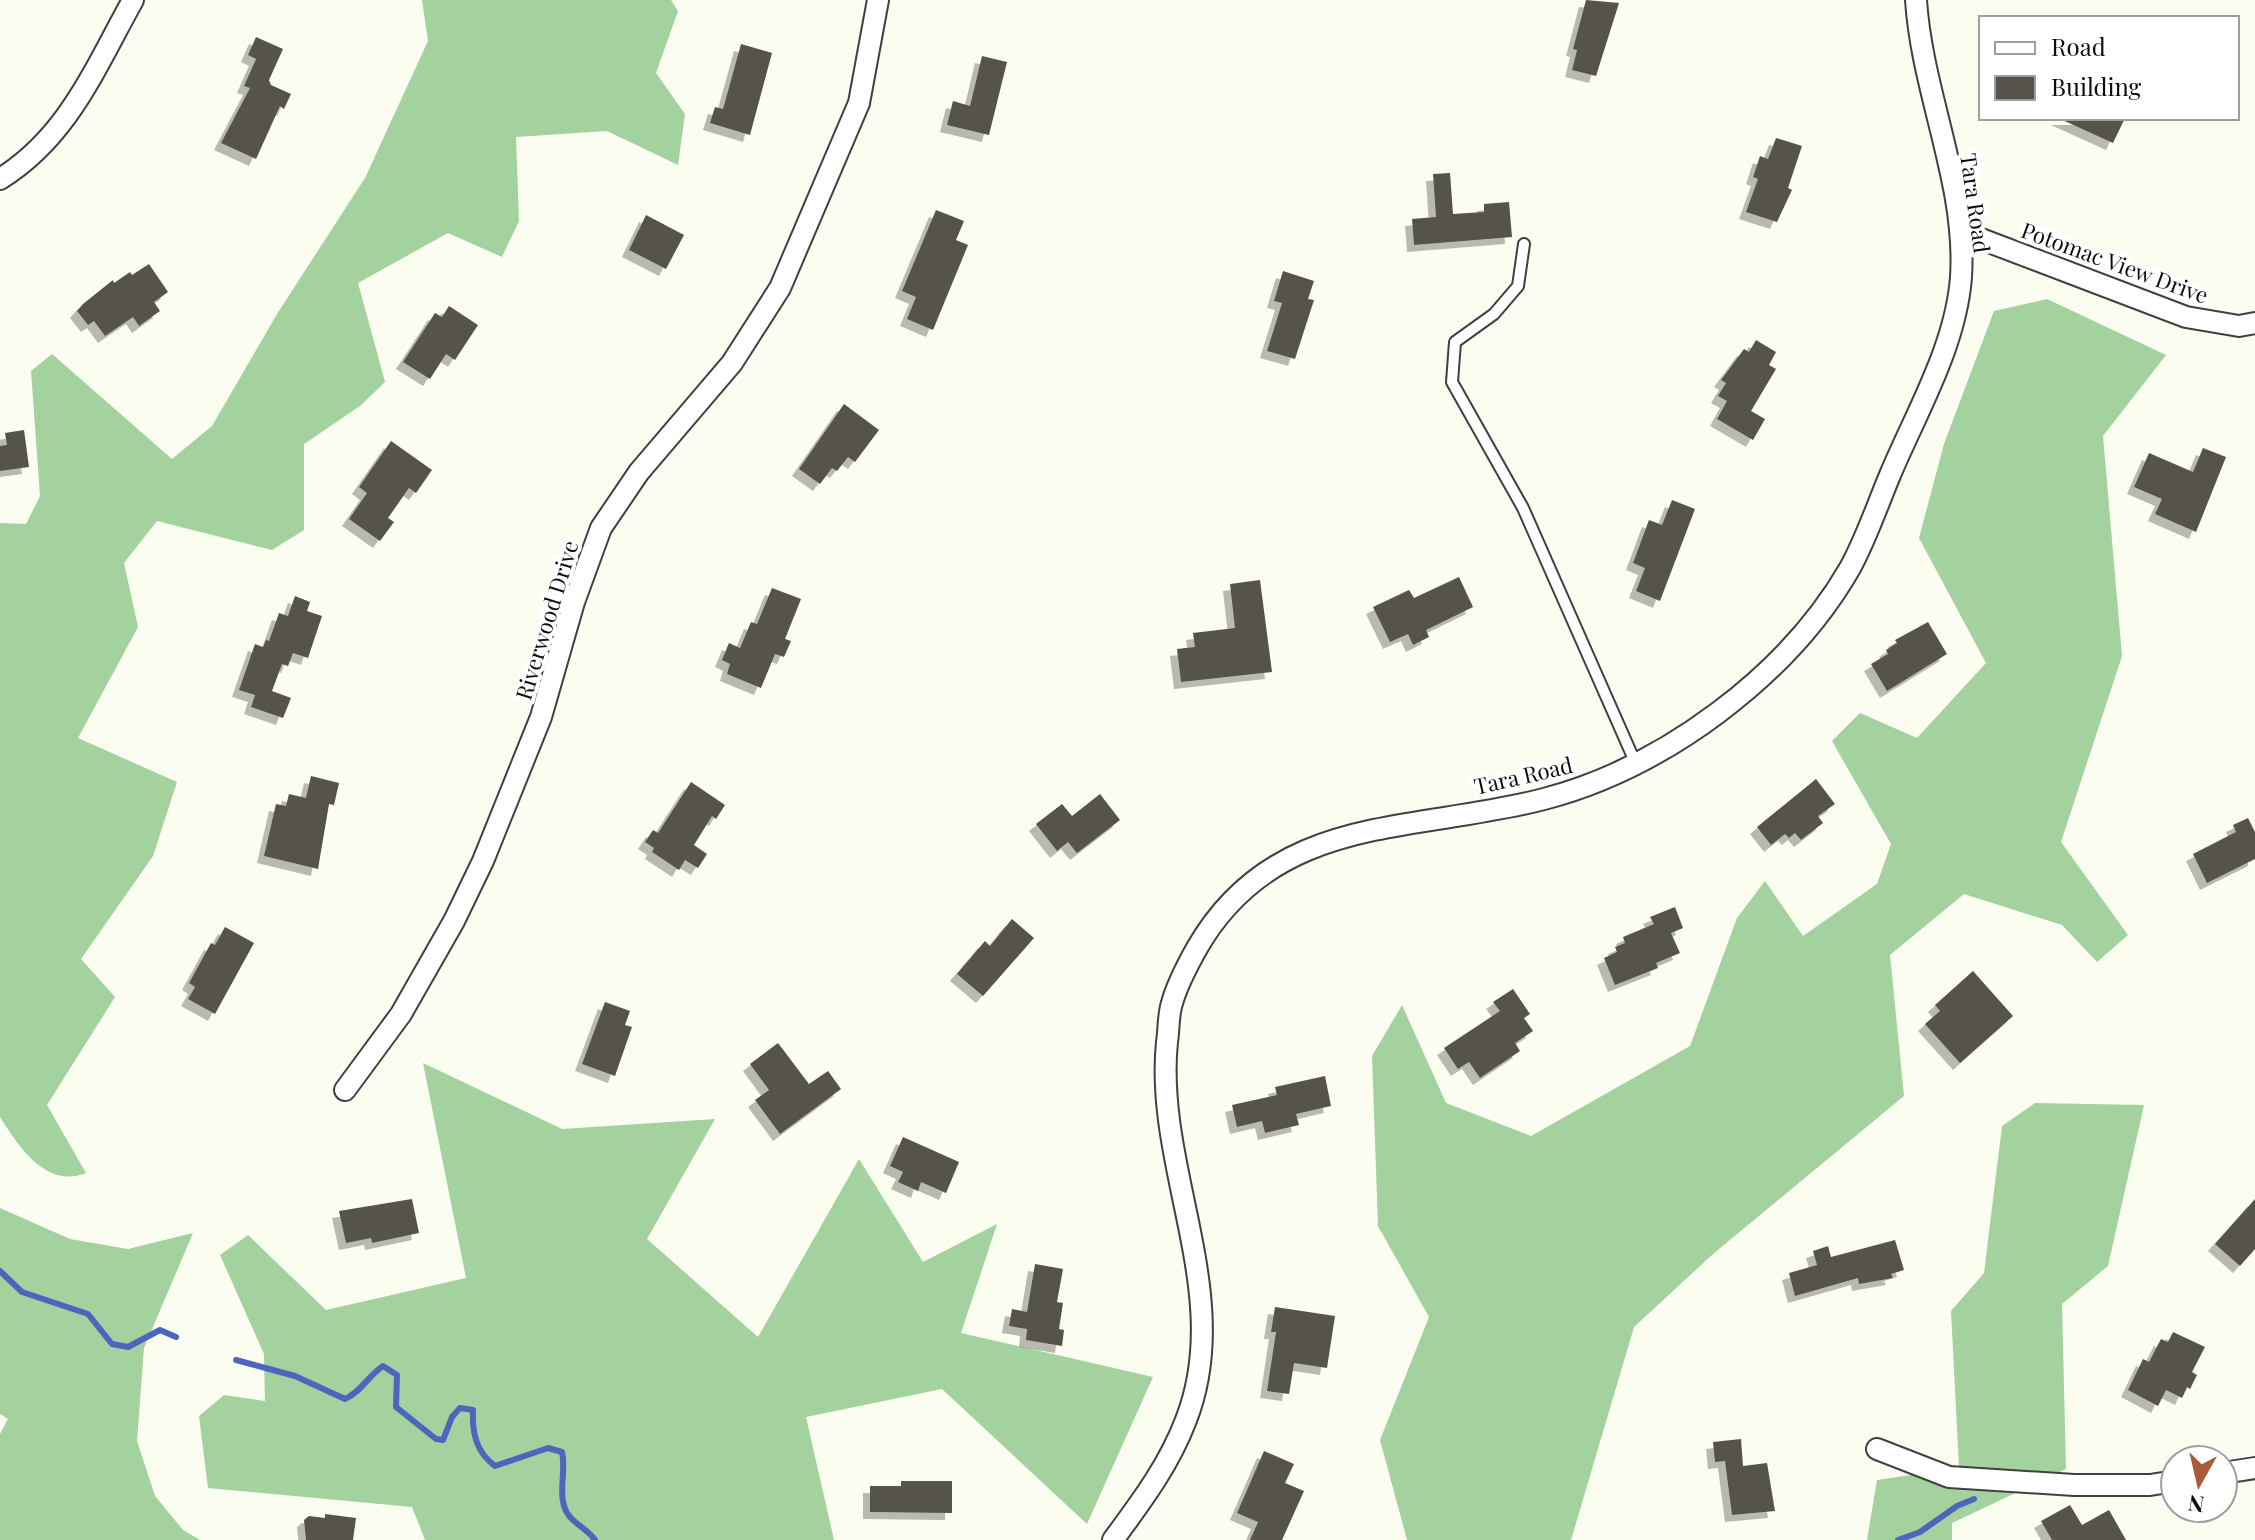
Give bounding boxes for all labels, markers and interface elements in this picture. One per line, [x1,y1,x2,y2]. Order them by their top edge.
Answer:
legend [1979,16,2239,120]
text: Road [2051,30,2106,62]
text: Building [2051,70,2142,102]
street label: Tara Road [1954,151,1998,255]
street label: Potomac View Drive [2017,214,2213,310]
street label: Riverwood Drive [508,537,584,703]
street label: Tara Road [1471,749,1575,801]
north arrow [2159,1444,2239,1524]
text: N [2186,1489,2206,1521]

